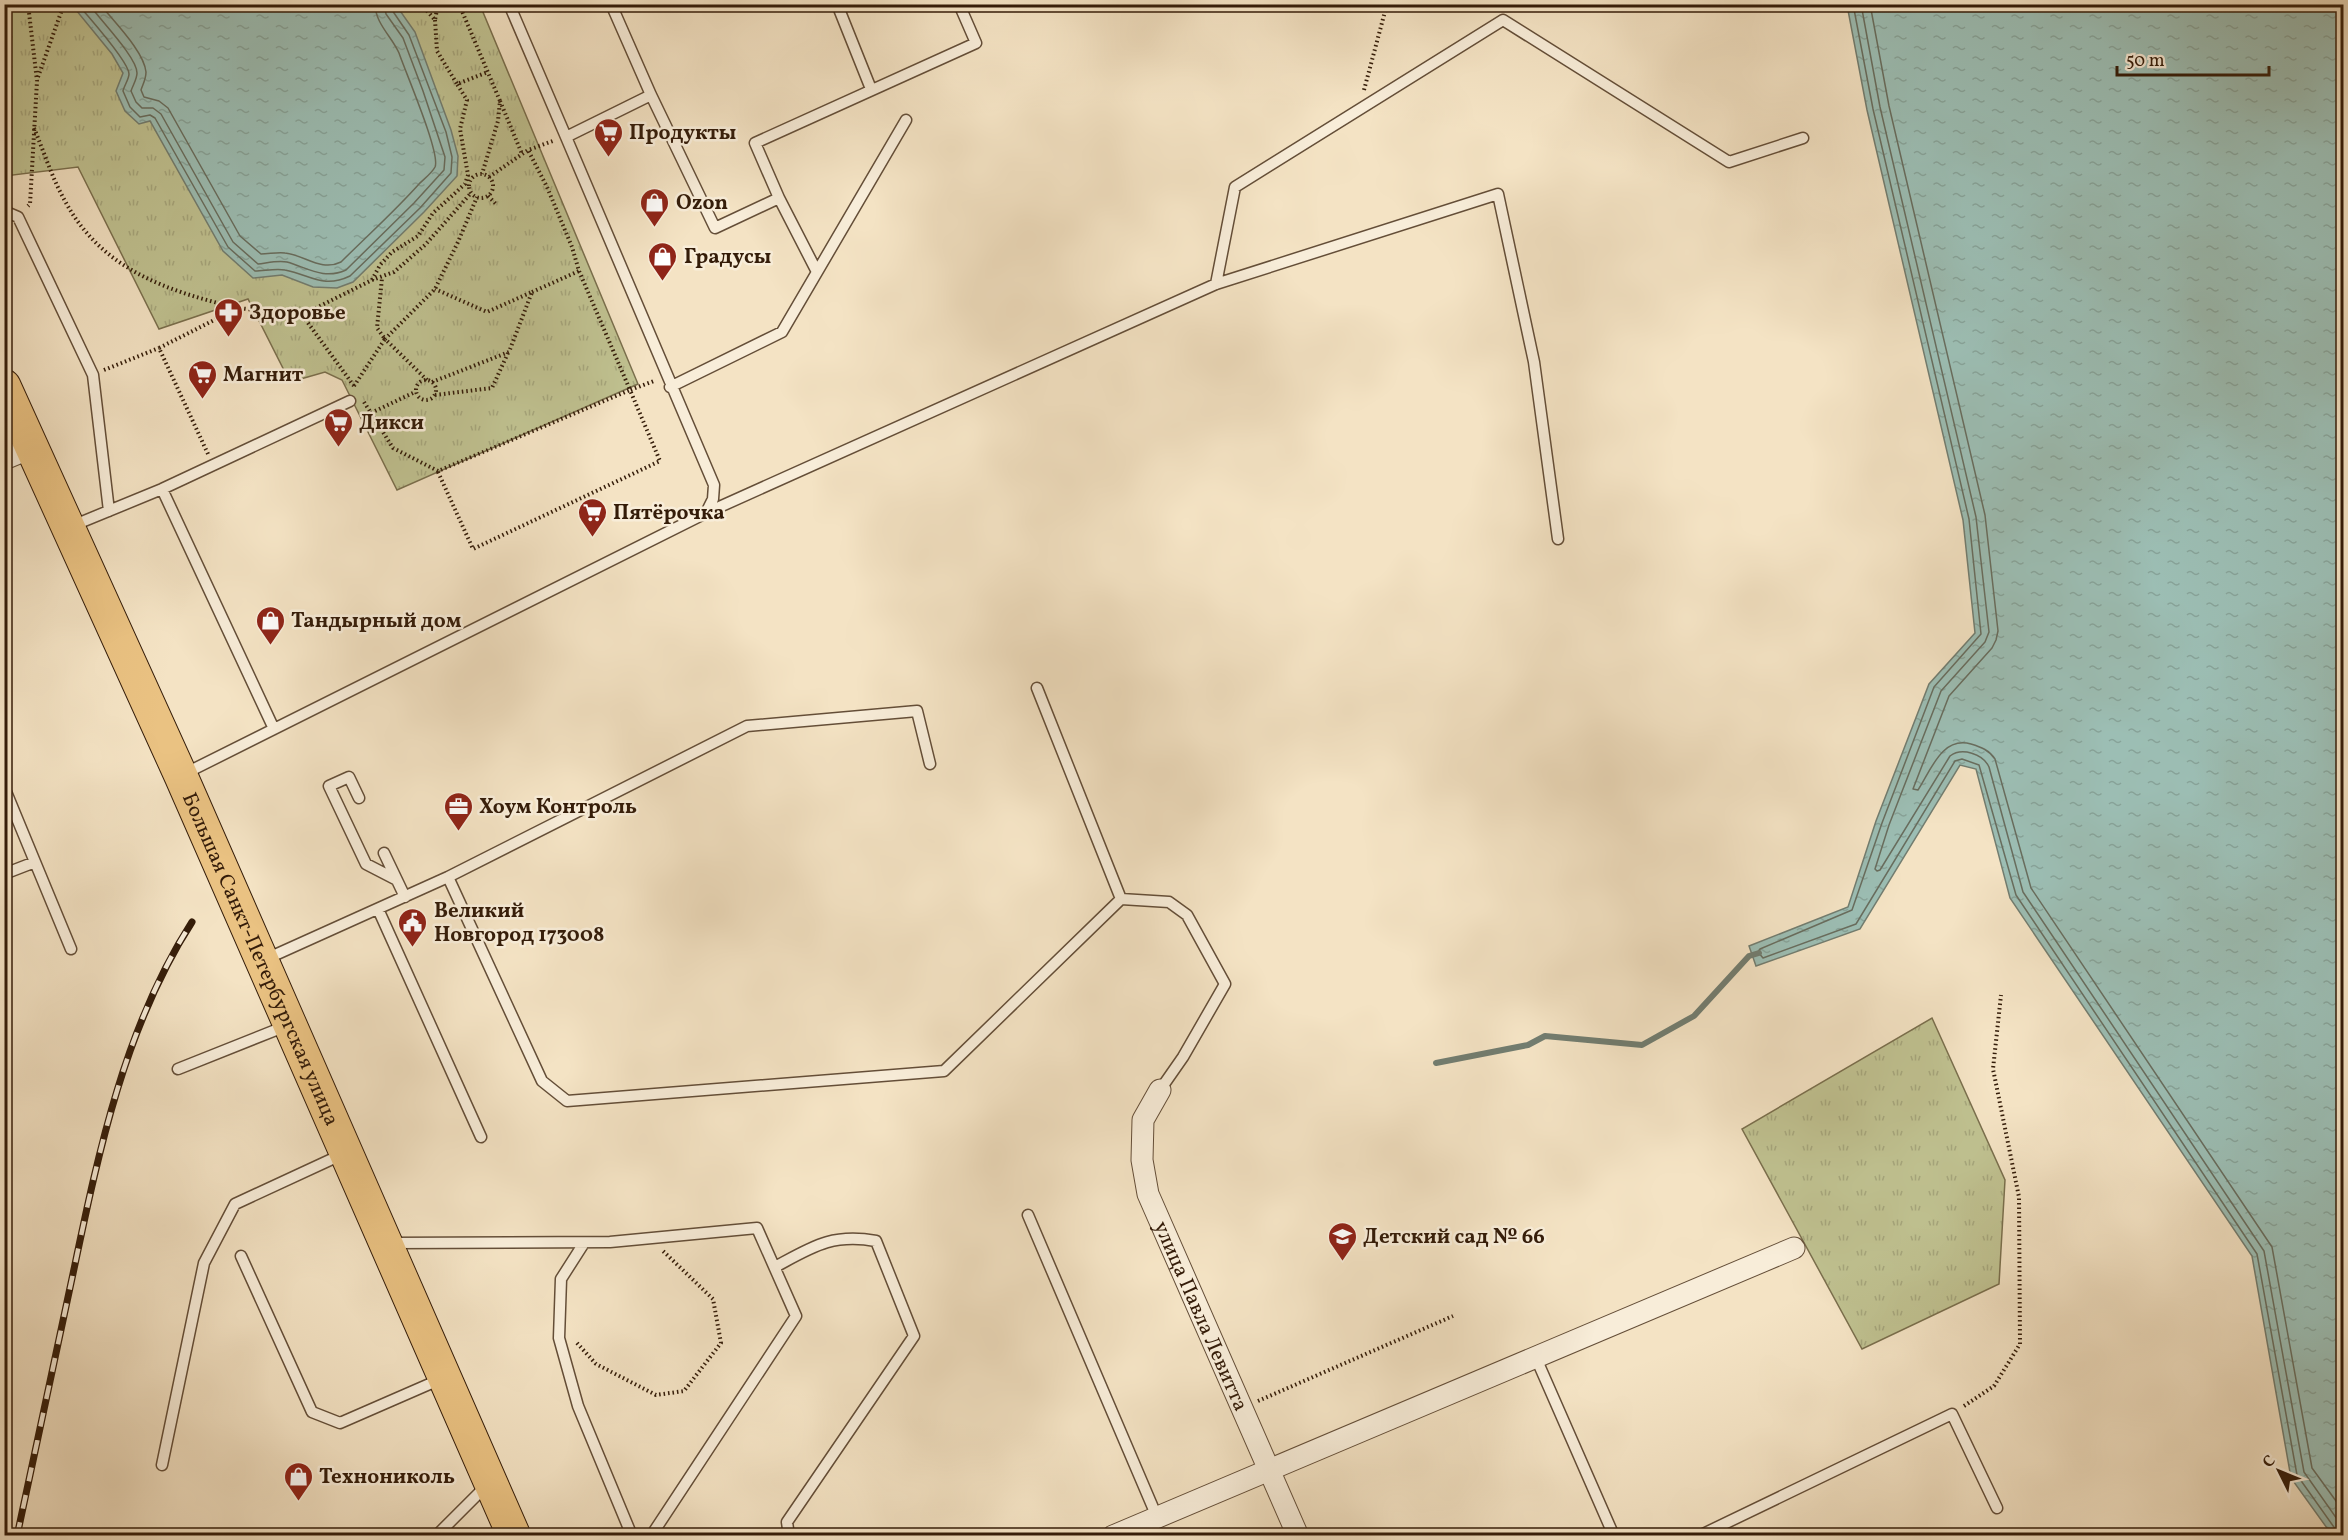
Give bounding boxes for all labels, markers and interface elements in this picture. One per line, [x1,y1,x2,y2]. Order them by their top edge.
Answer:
scale bar [2117,39,2268,77]
text: 50 m [2126,49,2165,74]
supermarket icon: Продукты [592,116,624,158]
place label: Продукты [629,119,736,148]
shop icon: Ozon [639,186,671,228]
place label: Ozon [676,189,728,218]
shop icon: Градусы [647,240,679,282]
place label: Градусы [684,243,771,272]
pharmacy icon: Здоровье [212,296,244,338]
place label: Здоровье [249,299,346,328]
supermarket icon: Магнит [186,358,218,400]
place label: Магнит [223,361,304,390]
supermarket icon: Дикси [322,406,354,448]
place label: Дикси [359,409,424,438]
supermarket icon: Пятёрочка [576,496,608,538]
place label: Пятёрочка [613,499,725,528]
shop icon: Тандырный дом [254,604,286,646]
place label: Тандырный дом [291,607,462,636]
street label: Большая Санкт-Петербургская улица [174,788,346,1131]
office icon: Хоум Контроль [442,790,474,832]
place label: Хоум Контроль [479,793,637,822]
place label: Великий Новгород 173008 [434,897,604,950]
public building icon: Великий Новгород 173008 [397,906,429,948]
street label: улица Павла Левитта [1146,1217,1254,1416]
school or university icon: Детский сад № 66 [1326,1220,1358,1262]
place label: Детский сад № 66 [1363,1223,1545,1252]
north arrow [2249,1441,2309,1501]
text: С [2258,1451,2281,1473]
shop icon: Технониколь [282,1460,314,1502]
place label: Технониколь [319,1463,455,1492]

